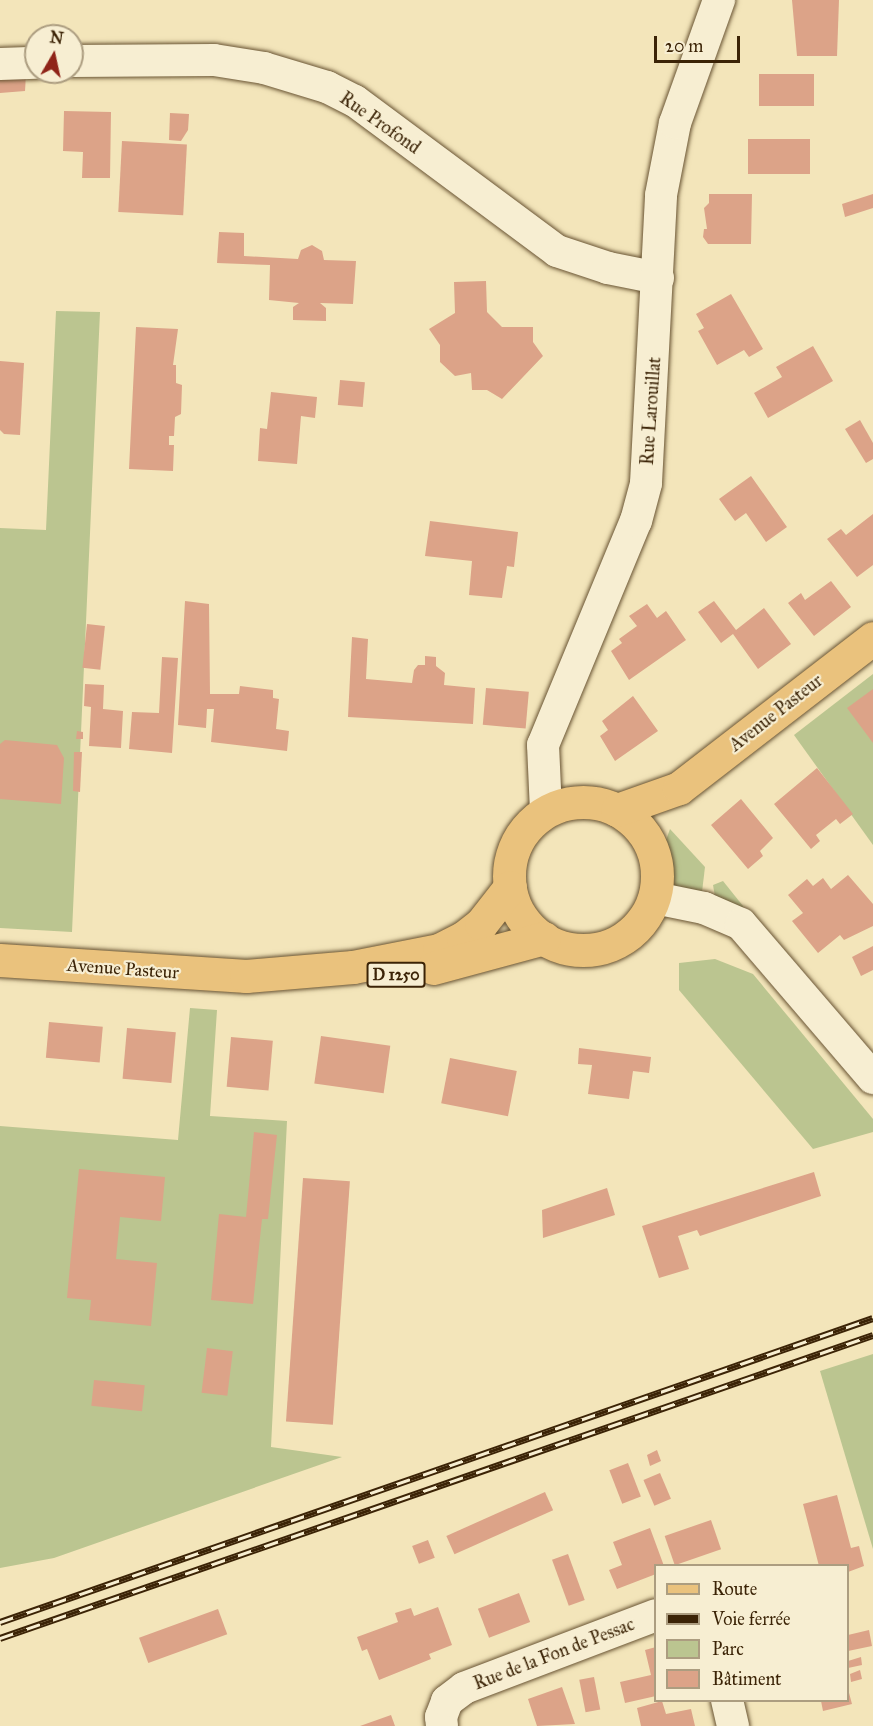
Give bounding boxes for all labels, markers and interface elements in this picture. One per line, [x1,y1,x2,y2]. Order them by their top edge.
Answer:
north arrow [24,24,84,84]
scale bar [657,24,742,62]
text: N [48,27,65,48]
text: 20 m [665,35,703,57]
street label: Rue Profond [336,87,424,159]
street label: Rue Larouillat [636,356,666,466]
street label: Avenue Pasteur [725,670,827,756]
street label: Avenue Pasteur [66,954,180,984]
road number: D 1250 [366,962,426,988]
legend [654,1564,849,1702]
text: Route [712,1578,757,1600]
text: Voie ferrée [712,1608,791,1630]
street label: Rue de la Fon de Pessac [471,1613,637,1695]
text: Parc [712,1638,744,1660]
text: Bâtiment [712,1668,781,1690]

